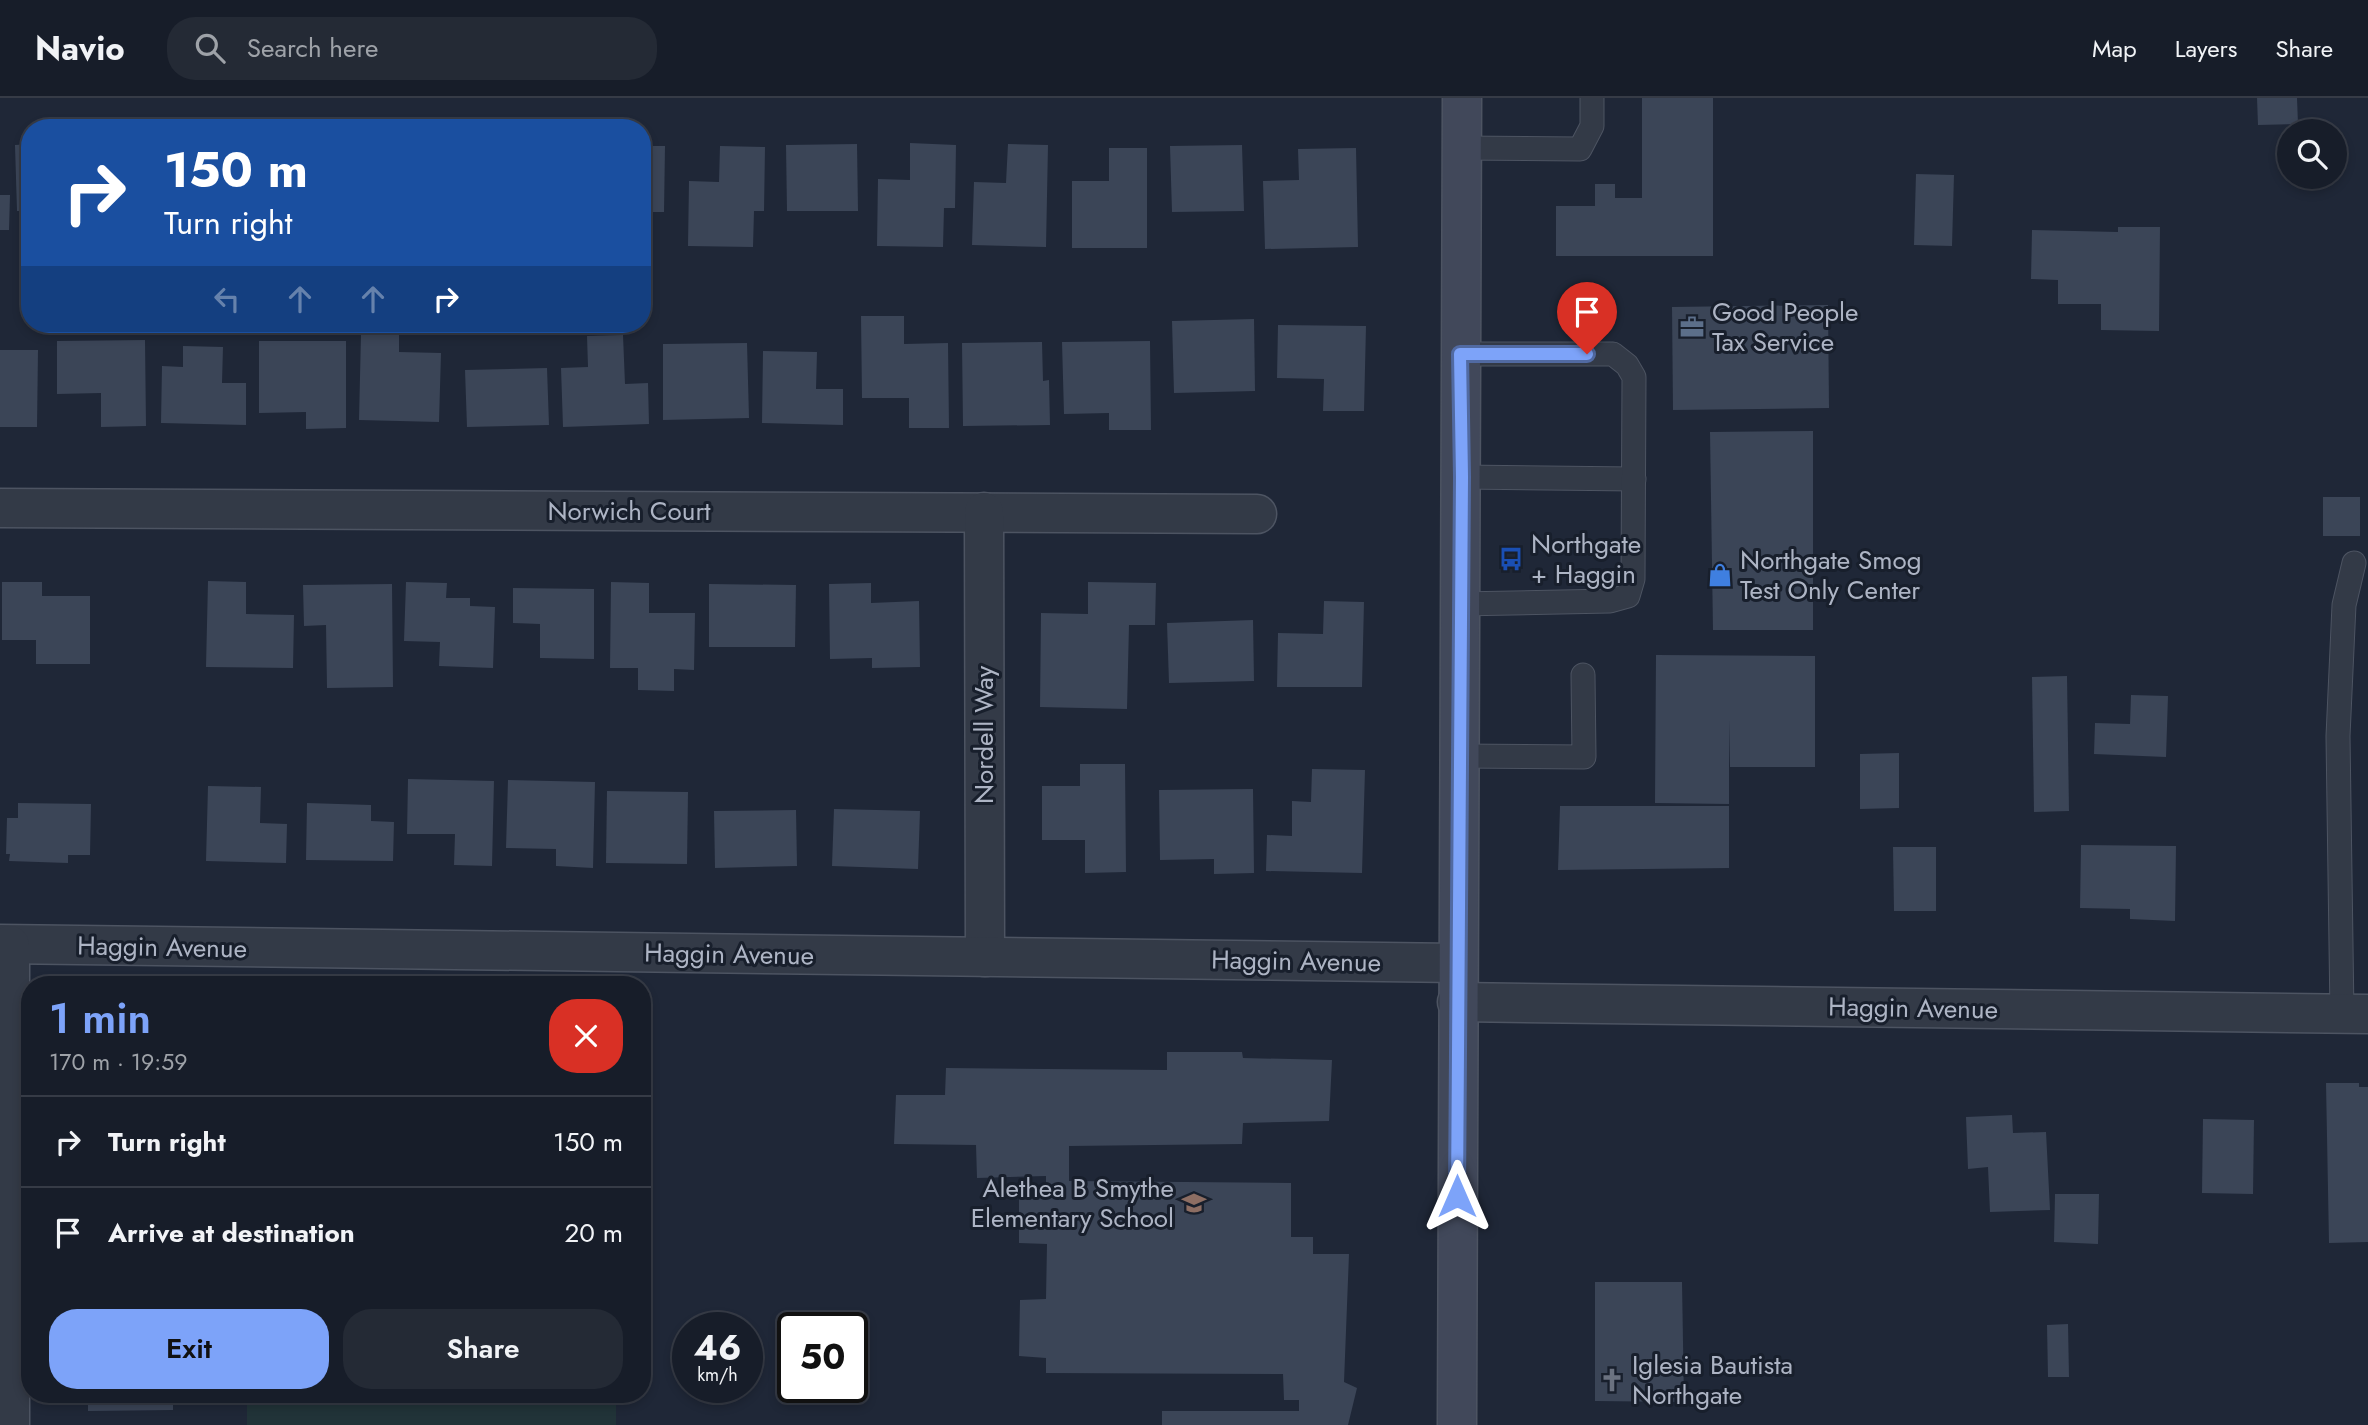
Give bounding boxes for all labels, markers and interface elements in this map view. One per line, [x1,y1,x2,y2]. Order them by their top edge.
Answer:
search box [167,17,657,80]
text: Navio [35,25,125,72]
icon: search [191,29,229,67]
text: Search here [247,29,378,67]
text: Map [2092,31,2137,66]
text: Layers [2175,31,2237,66]
text: Share [2275,31,2333,66]
map controls [2277,119,2347,189]
button: search [2277,119,2347,189]
text: 150 m [164,135,308,205]
icon: right [49,147,140,238]
text: Turn right [164,200,293,246]
icon: left [208,280,246,318]
icon: ahead [281,280,319,318]
icon: ahead [354,280,392,318]
icon: right [427,280,465,318]
pin [1557,282,1617,354]
icon: arrive [1568,293,1606,331]
place label: Good People Tax Service [1712,293,1858,361]
office icon: Good People Tax Service [1678,313,1706,341]
street label: Norwich Court [547,492,711,530]
place label: Northgate + Haggin [1531,525,1641,593]
place label: Northgate Smog Test Only Center [1740,541,1921,609]
bus stop icon: Northgate + Haggin [1497,545,1525,573]
shop icon: Northgate Smog Test Only Center [1706,561,1734,589]
street label: Nordell Way [965,665,1003,804]
street label: Haggin Avenue [77,927,247,967]
street label: Haggin Avenue [644,934,814,974]
street label: Haggin Avenue [1211,941,1381,981]
text: 1 min [49,988,151,1049]
street label: Haggin Avenue [1828,988,1998,1028]
button: close [549,999,623,1073]
text: 170 m · 19:59 [49,1045,187,1079]
icon: right [49,1123,87,1161]
text: Turn right [108,1123,226,1161]
text: 150 m [553,1123,623,1161]
position arrow [1420,1159,1494,1233]
place label: Alethea B Smythe Elementary School [971,1169,1174,1237]
school or university icon: Alethea B Smythe Elementary School [1180,1189,1208,1217]
icon: arrive [49,1214,87,1252]
text: Arrive at destination [108,1214,355,1252]
text: 20 m [565,1214,623,1252]
button: Exit [49,1309,329,1389]
button: Share [343,1309,623,1389]
speed limit sign: 50 [777,1312,868,1403]
text: 46 [694,1323,741,1373]
place label: Iglesia Bautista Northgate [1632,1346,1793,1414]
text: km/h [697,1362,738,1388]
church icon: Iglesia Bautista Northgate [1598,1366,1626,1394]

